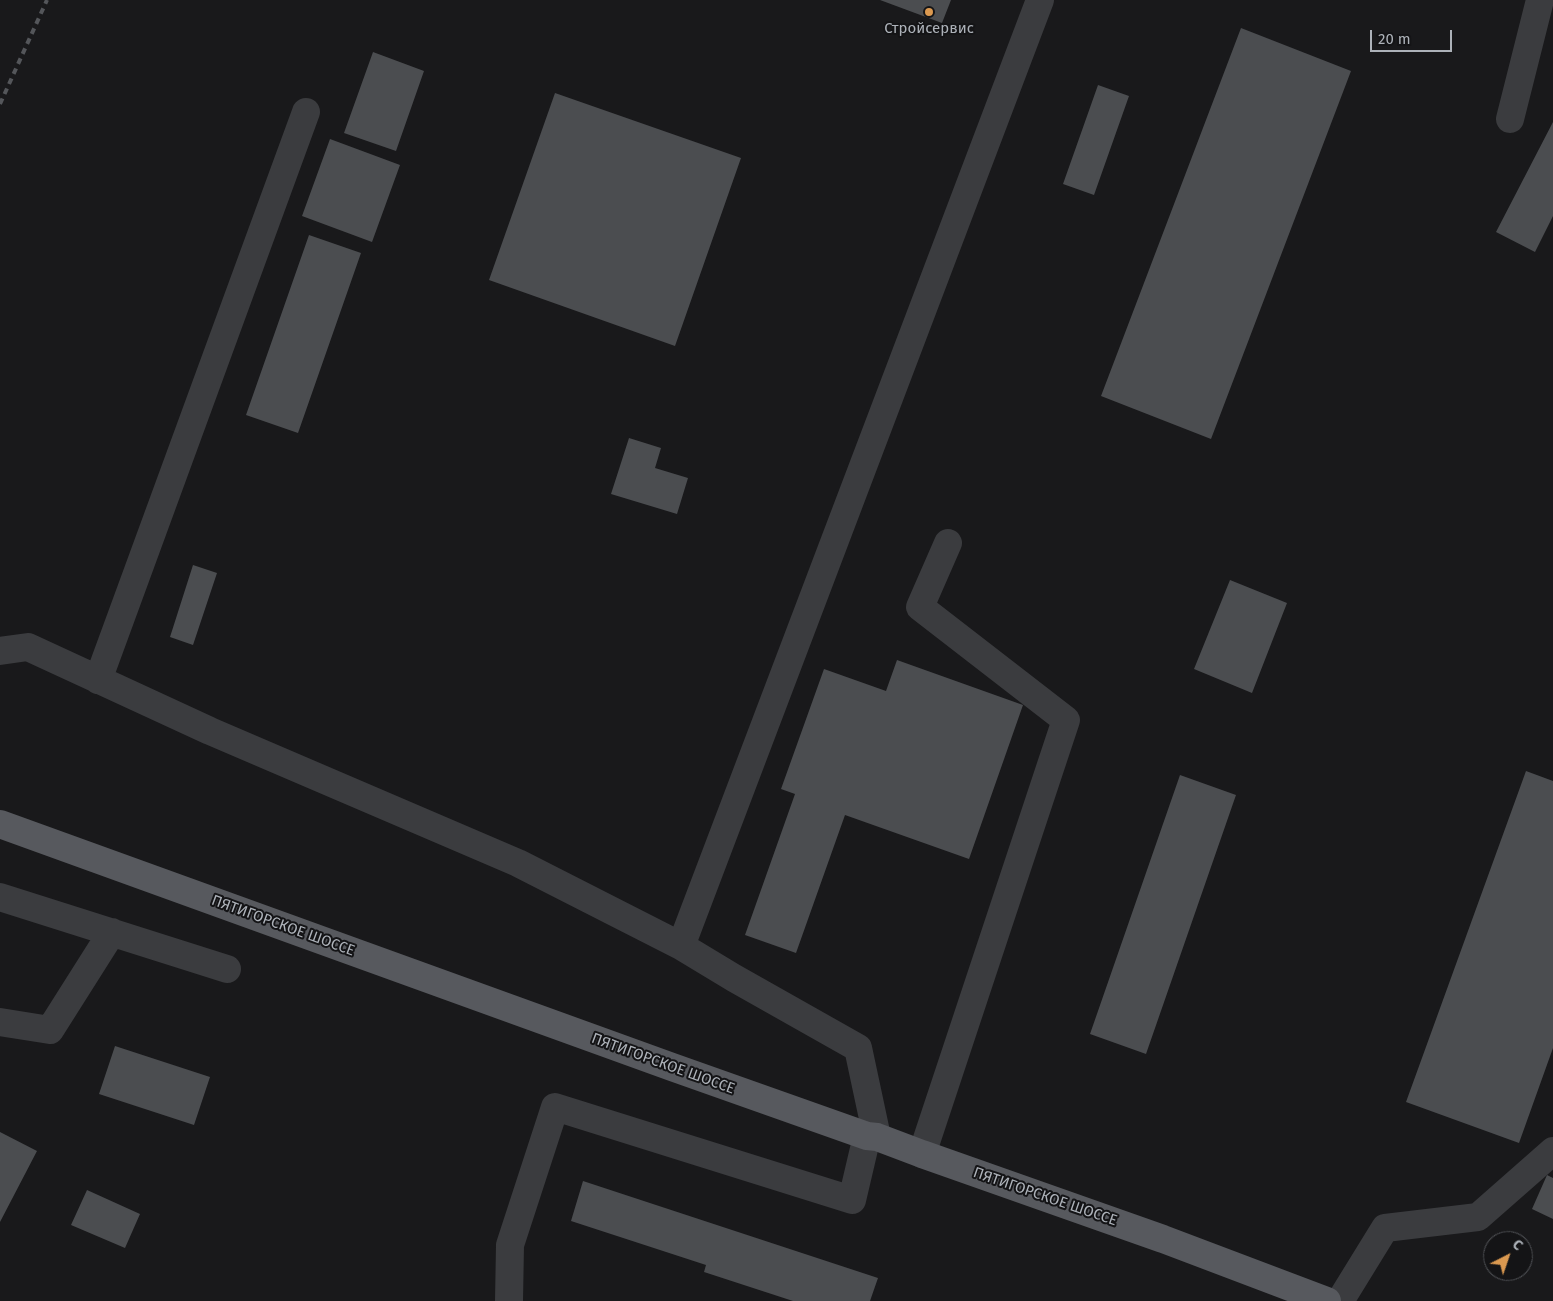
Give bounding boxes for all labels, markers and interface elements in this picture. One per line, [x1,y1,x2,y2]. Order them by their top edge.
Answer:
marker: Стройсервис [923,6,935,18]
place label: Стройсервис [884,20,974,38]
scale bar [1373,20,1456,52]
text: 20 m [1378,30,1411,48]
street label: ПЯТИГОРСКОЕ ШОССЕ [209,892,357,960]
street label: ПЯТИГОРСКОЕ ШОССЕ [589,1030,737,1098]
street label: ПЯТИГОРСКОЕ ШОССЕ [971,1164,1119,1230]
north arrow [1483,1231,1533,1281]
text: С [1509,1236,1526,1254]

